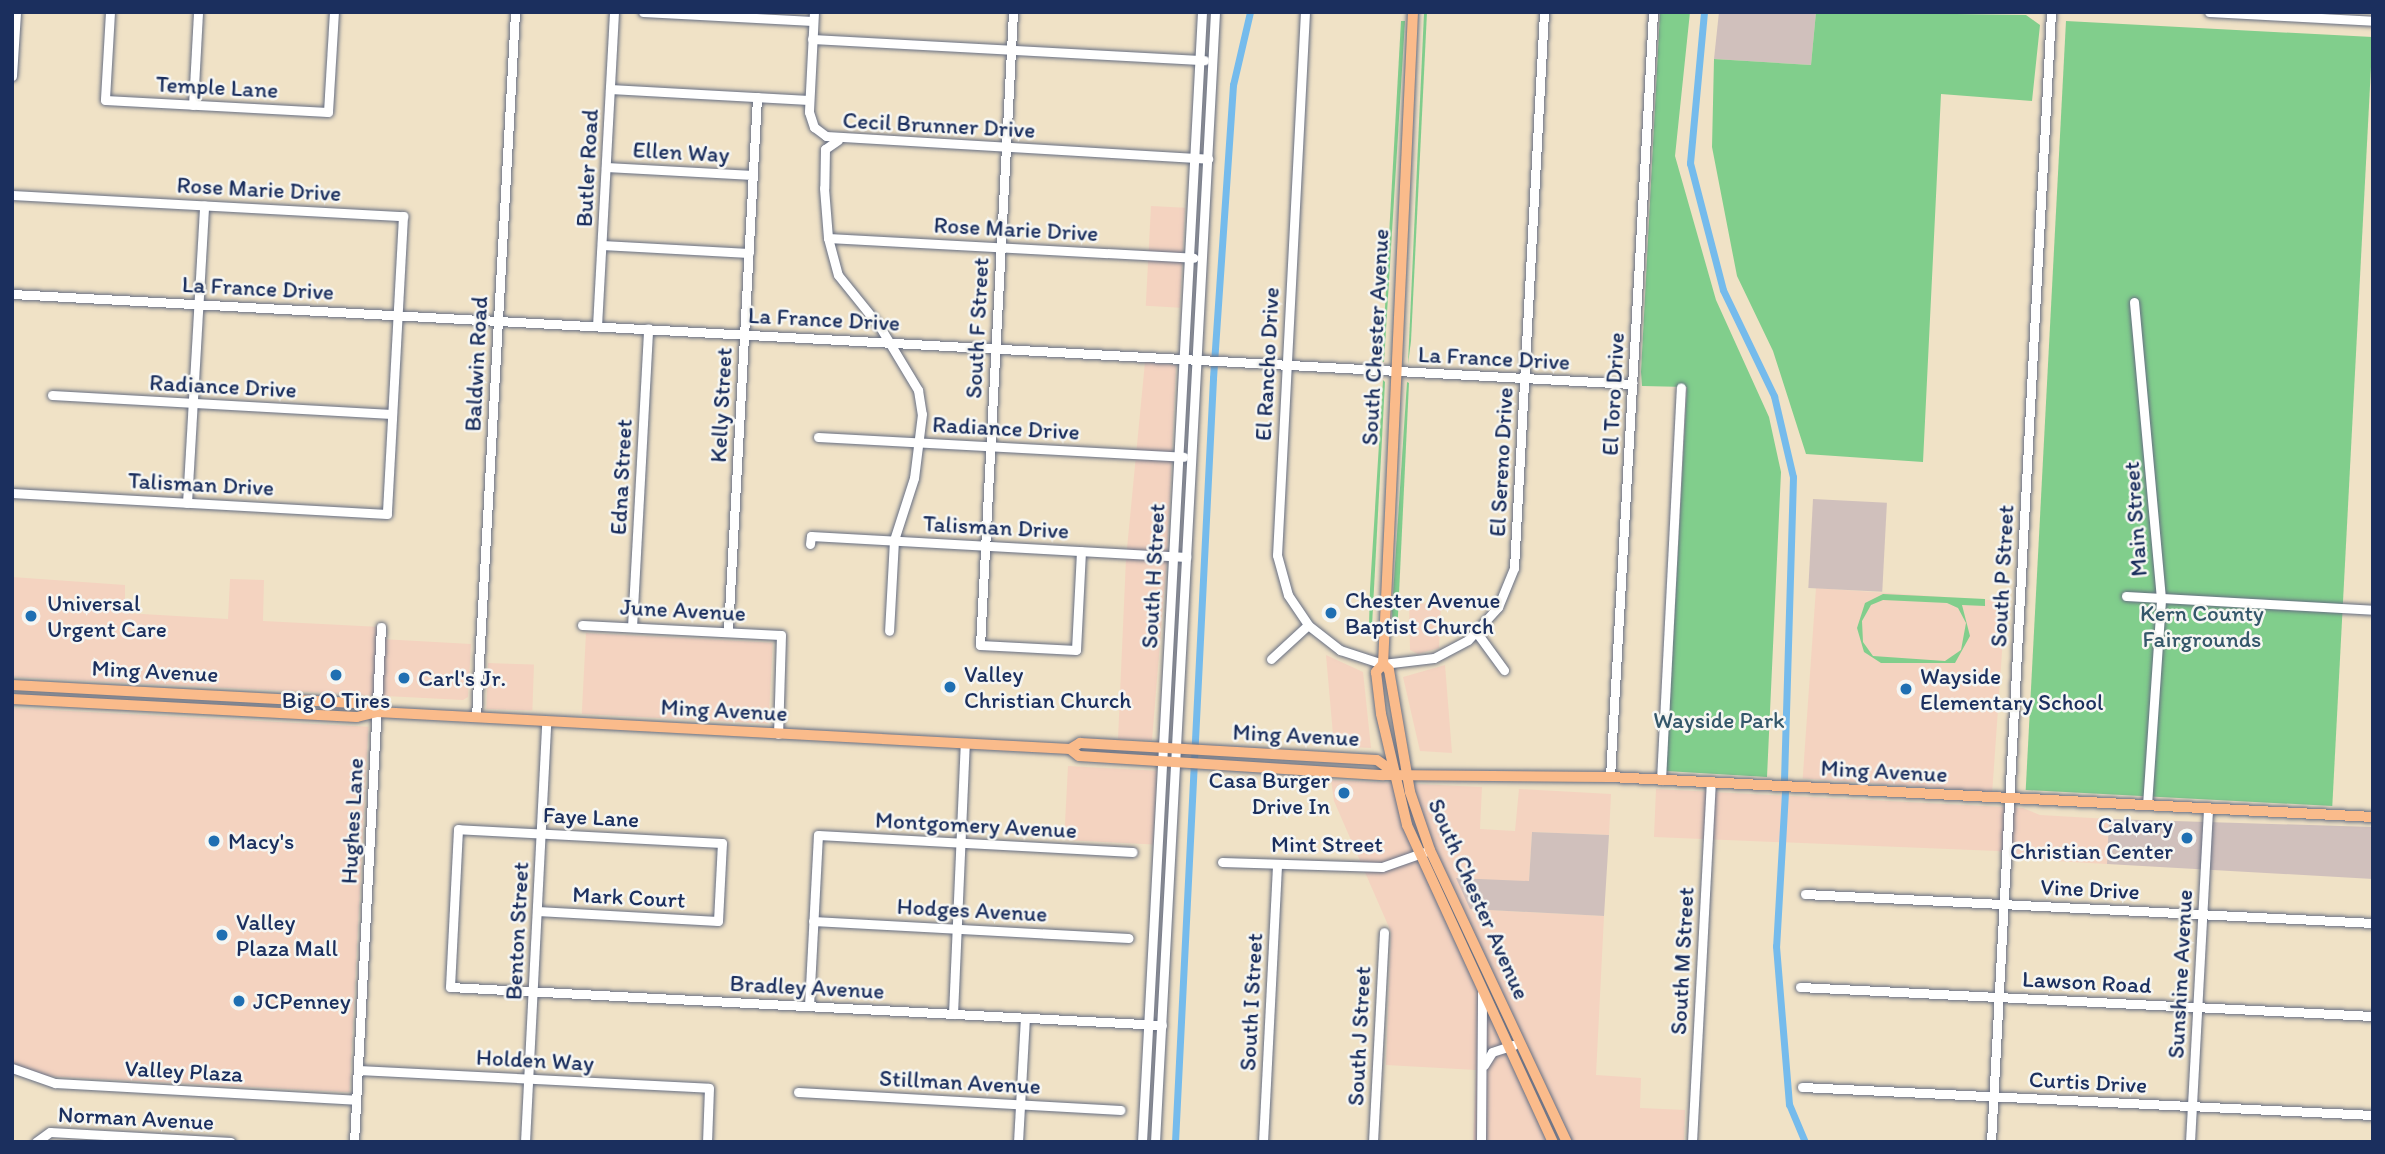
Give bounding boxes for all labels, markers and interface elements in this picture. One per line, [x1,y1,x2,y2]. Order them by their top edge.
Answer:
street label: Temple Lane [155,70,279,104]
street label: Cecil Brunner Drive [842,106,1036,144]
street label: Butler Road [570,109,604,227]
street label: Ellen Way [632,136,730,168]
street label: Rose Marie Drive [176,171,342,207]
street label: Rose Marie Drive [933,211,1099,247]
street label: South Chester Avenue [1356,228,1394,446]
street label: South F Street [960,257,994,399]
street label: La France Drive [181,270,335,306]
street label: El Rancho Drive [1249,286,1285,442]
street label: Baldwin Road [459,296,493,432]
street label: La France Drive [747,301,901,337]
street label: El Toro Drive [1596,331,1630,457]
street label: La France Drive [1417,340,1571,376]
street label: Kelly Street [704,347,738,463]
street label: Radiance Drive [149,368,297,404]
street label: El Sereno Drive [1483,387,1519,537]
street label: Radiance Drive [932,410,1080,446]
street label: Edna Street [604,419,638,535]
street label: Main Street [2117,461,2153,577]
street label: Talisman Drive [127,466,275,502]
street label: South H Street [1135,503,1171,649]
street label: South P Street [1985,504,2019,648]
street label: Talisman Drive [922,509,1070,545]
place label: Chester Avenue Baptist Church [1345,586,1499,640]
place label: Universal Urgent Care [47,589,168,643]
street label: June Avenue [620,593,746,627]
park label: Kern County Fairgrounds [2140,599,2264,653]
marker: Chester Avenue Baptist Church [1323,605,1339,621]
marker: Universal Urgent Care [21,606,41,626]
street label: Ming Avenue [91,654,219,688]
place label: Valley Christian Church [964,660,1132,714]
place label: Wayside Elementary School [1920,662,2103,716]
place label: Carl's Jr. [418,664,506,692]
marker: Big O Tires [328,667,344,683]
marker: Carl's Jr. [396,670,412,686]
marker: Valley Christian Church [942,679,958,695]
marker: Wayside Elementary School [1898,681,1914,697]
place label: Big O Tires [282,686,390,714]
street label: Ming Avenue [660,693,788,727]
park label: Wayside Park [1653,706,1785,734]
street label: Ming Avenue [1232,718,1360,752]
street label: Ming Avenue [1820,754,1948,788]
street label: Hughes Lane [335,757,369,885]
place label: Casa Burger Drive In [1208,766,1330,820]
marker: Casa Burger Drive In [1336,785,1352,801]
street label: South Chester Avenue [1422,794,1536,1004]
street label: Faye Lane [542,801,640,833]
street label: Montgomery Avenue [874,806,1078,844]
place label: Calvary Christian Center [2010,811,2173,865]
place label: Macy's [228,827,294,855]
street label: Mint Street [1271,830,1383,858]
marker: Calvary Christian Center [2179,830,2195,846]
marker: Macy's [206,833,222,849]
street label: Benton Street [500,861,534,1001]
street label: Vine Drive [2039,873,2141,905]
street label: Mark Court [572,880,686,914]
street label: South M Street [1664,887,1700,1035]
street label: Sunshine Avenue [2162,889,2198,1059]
street label: Hodges Avenue [896,892,1048,928]
place label: Valley Plaza Mall [236,908,338,962]
marker: Valley Plaza Mall [214,927,230,943]
street label: South I Street [1234,933,1268,1071]
street label: South J Street [1342,965,1376,1107]
street label: Lawson Road [2022,965,2152,999]
street label: Bradley Avenue [730,969,884,1005]
place label: JCPenney [253,987,351,1015]
marker: JCPenney [231,993,247,1009]
street label: Holden Way [476,1043,594,1077]
street label: Valley Plaza [124,1054,244,1088]
street label: Stillman Avenue [879,1064,1041,1100]
street label: Curtis Drive [2028,1065,2148,1099]
street label: Norman Avenue [57,1100,215,1136]

